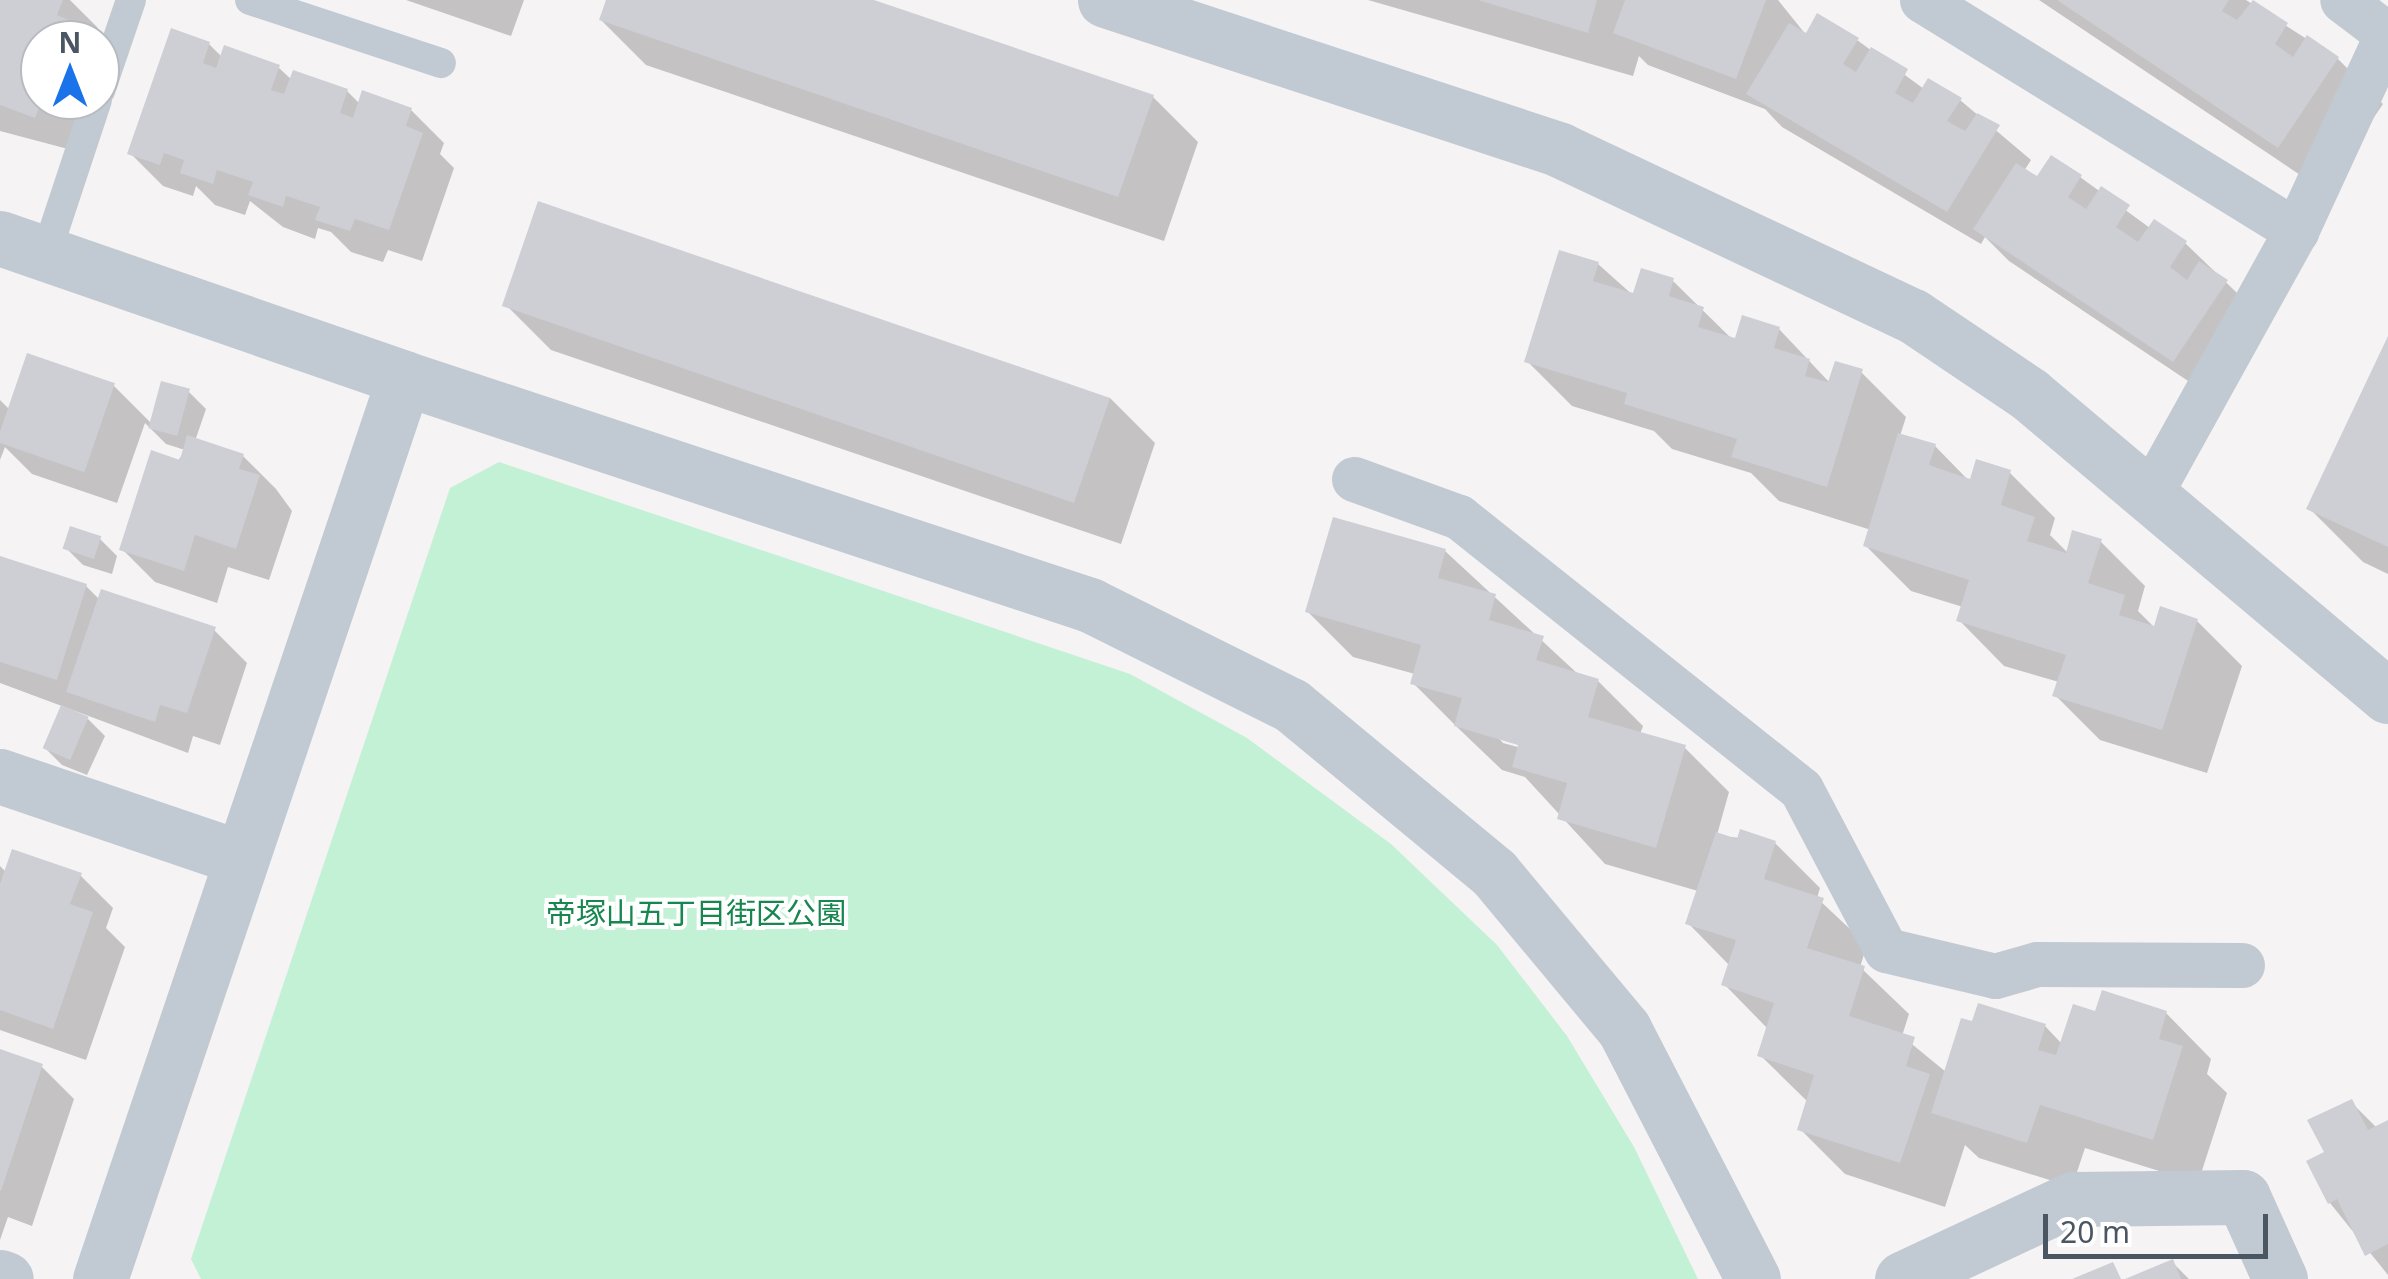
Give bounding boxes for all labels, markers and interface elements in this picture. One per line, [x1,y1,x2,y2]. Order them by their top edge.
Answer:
north arrow [20,20,120,120]
text: N [59,23,81,61]
park label: 帝塚山五丁目街区公園 [546,895,846,931]
scale bar [2048,1194,2273,1256]
text: 20 m [2060,1211,2130,1252]

